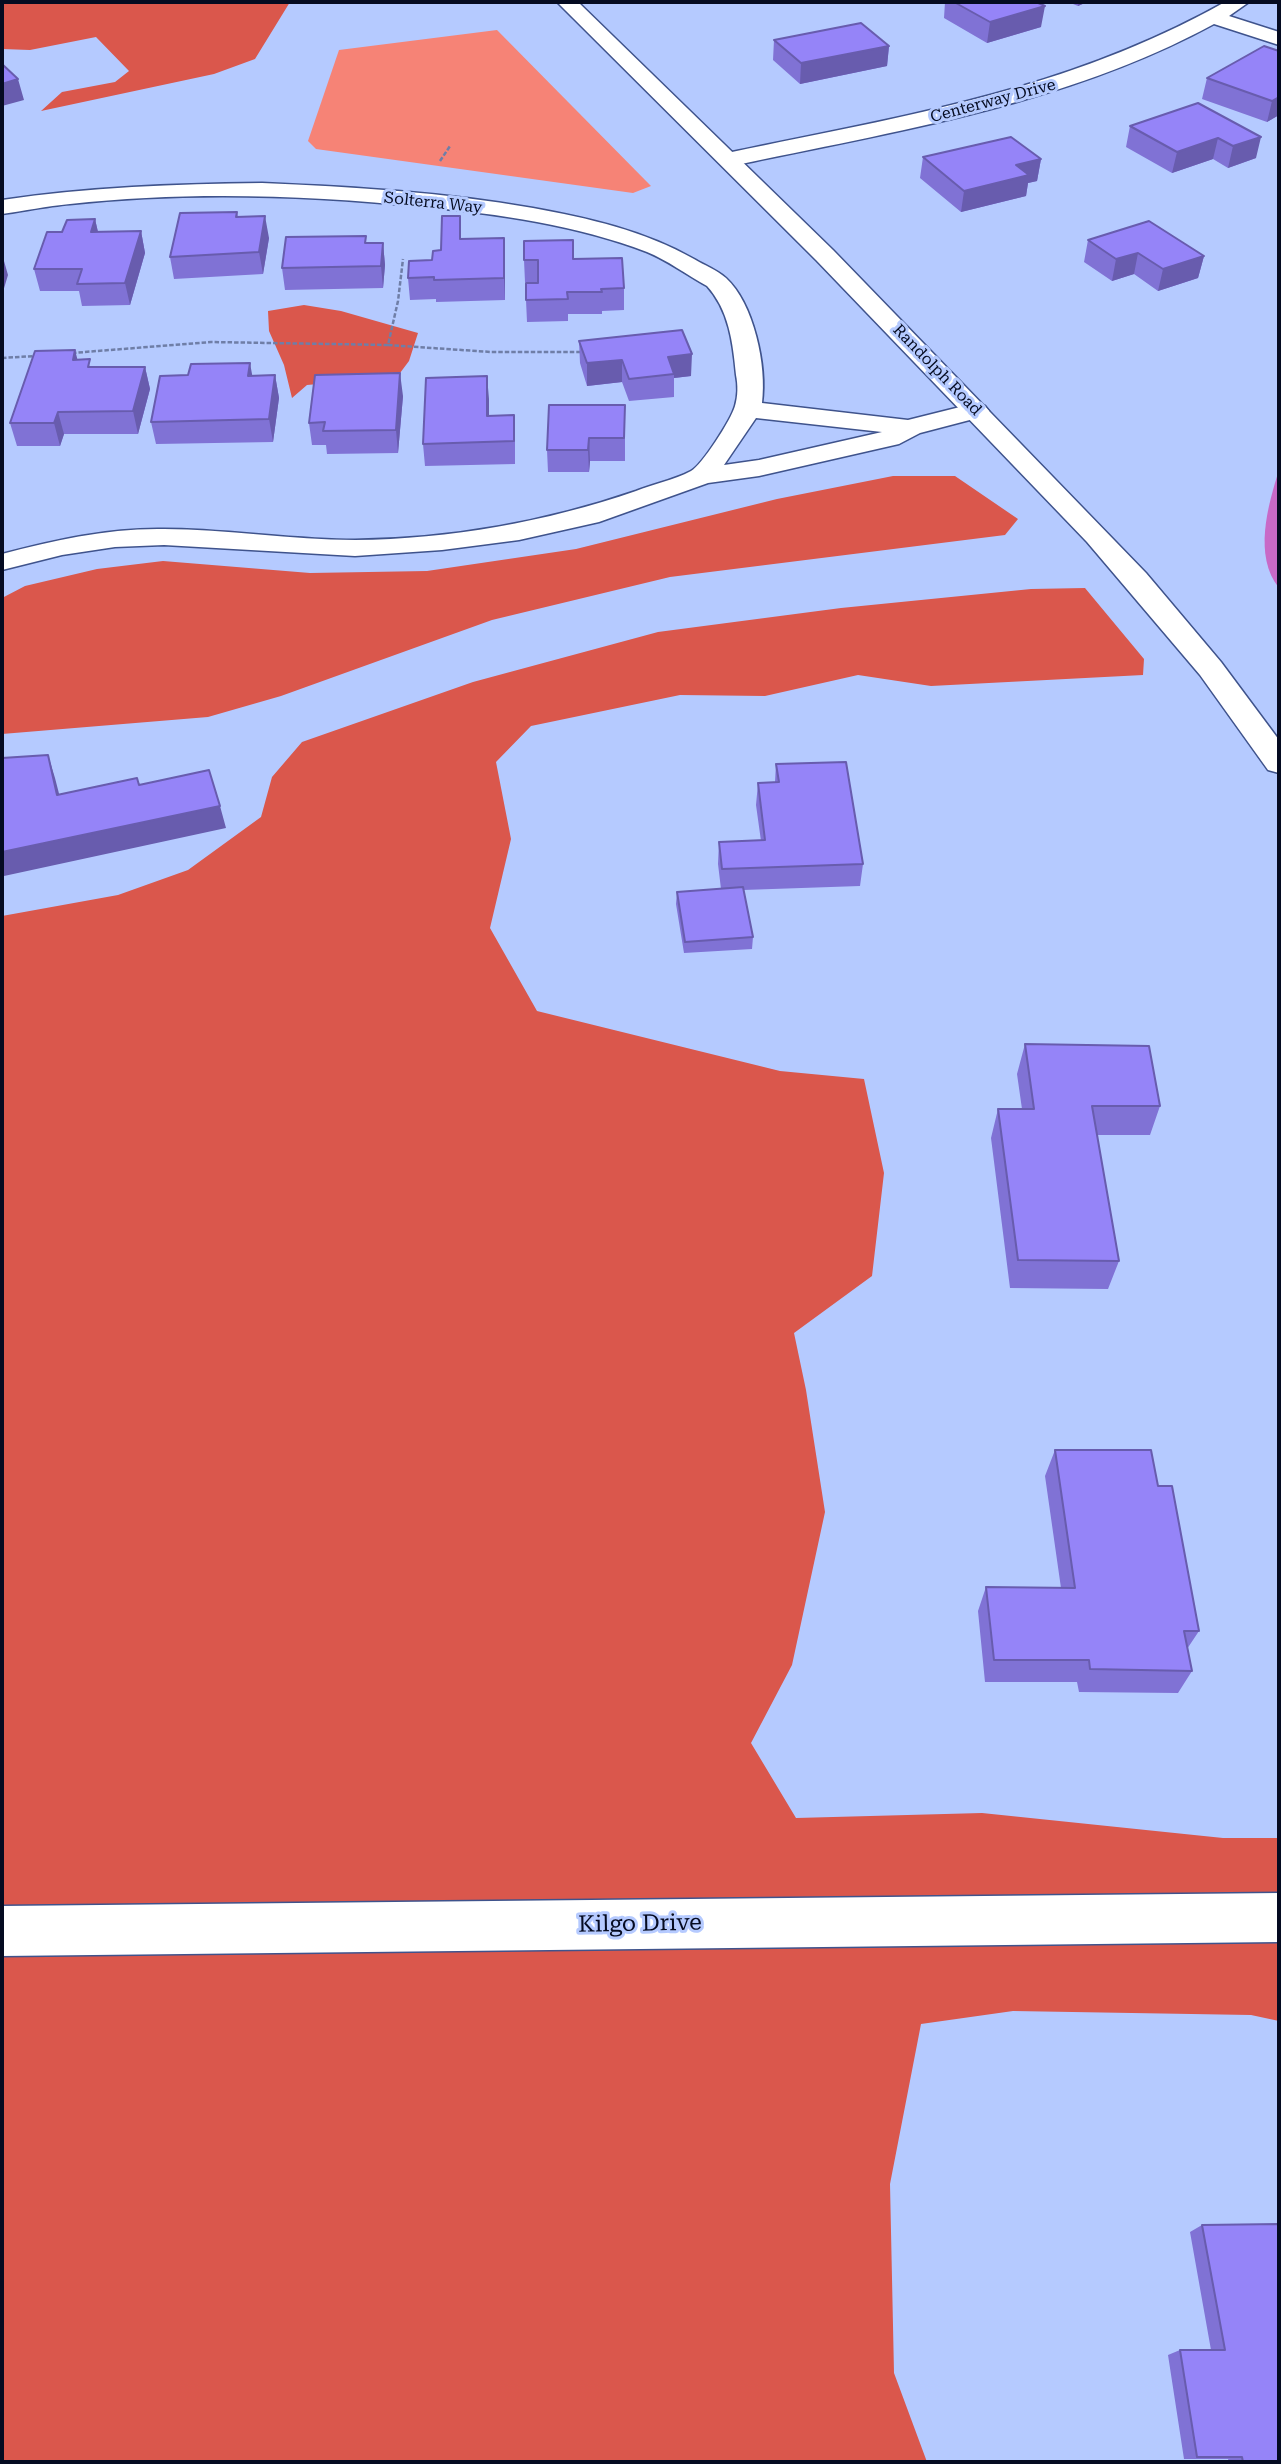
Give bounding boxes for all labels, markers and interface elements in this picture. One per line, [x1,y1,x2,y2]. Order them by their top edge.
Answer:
street label: Centerway Drive [928,75,1058,127]
street label: Solterra Way [383,188,483,218]
street label: Randolph Road [889,320,985,420]
street label: Kilgo Drive [578,1909,702,1939]

